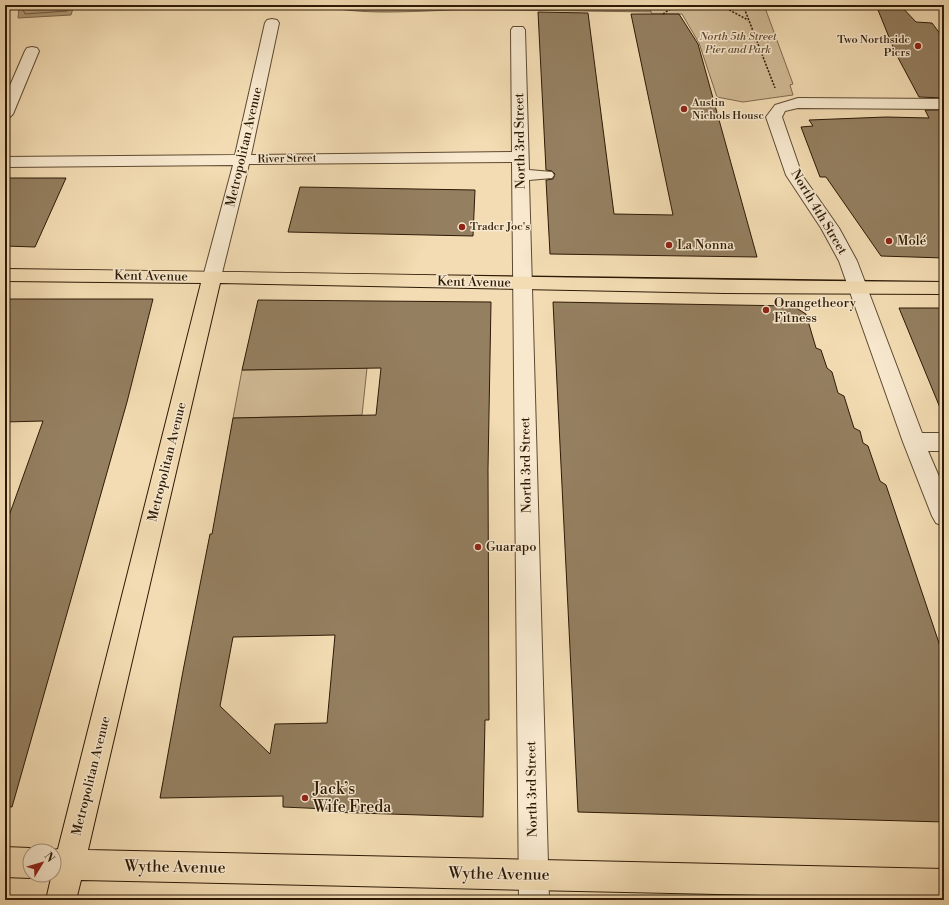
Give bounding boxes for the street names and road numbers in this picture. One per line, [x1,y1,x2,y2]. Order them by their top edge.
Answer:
street label: Metropolitan Avenue [222,85,266,209]
street label: North 3rd Street [511,92,529,189]
street label: River Street [257,151,317,167]
street label: North 4th Street [787,167,851,258]
street label: Kent Avenue [114,267,188,285]
street label: Kent Avenue [437,273,511,291]
street label: Metropolitan Avenue [144,400,190,524]
street label: North 3rd Street [517,416,535,513]
street label: Metropolitan Avenue [68,714,114,838]
street label: North 3rd Street [523,740,541,837]
street label: Wythe Avenue [123,856,226,878]
street label: Wythe Avenue [447,863,550,885]

